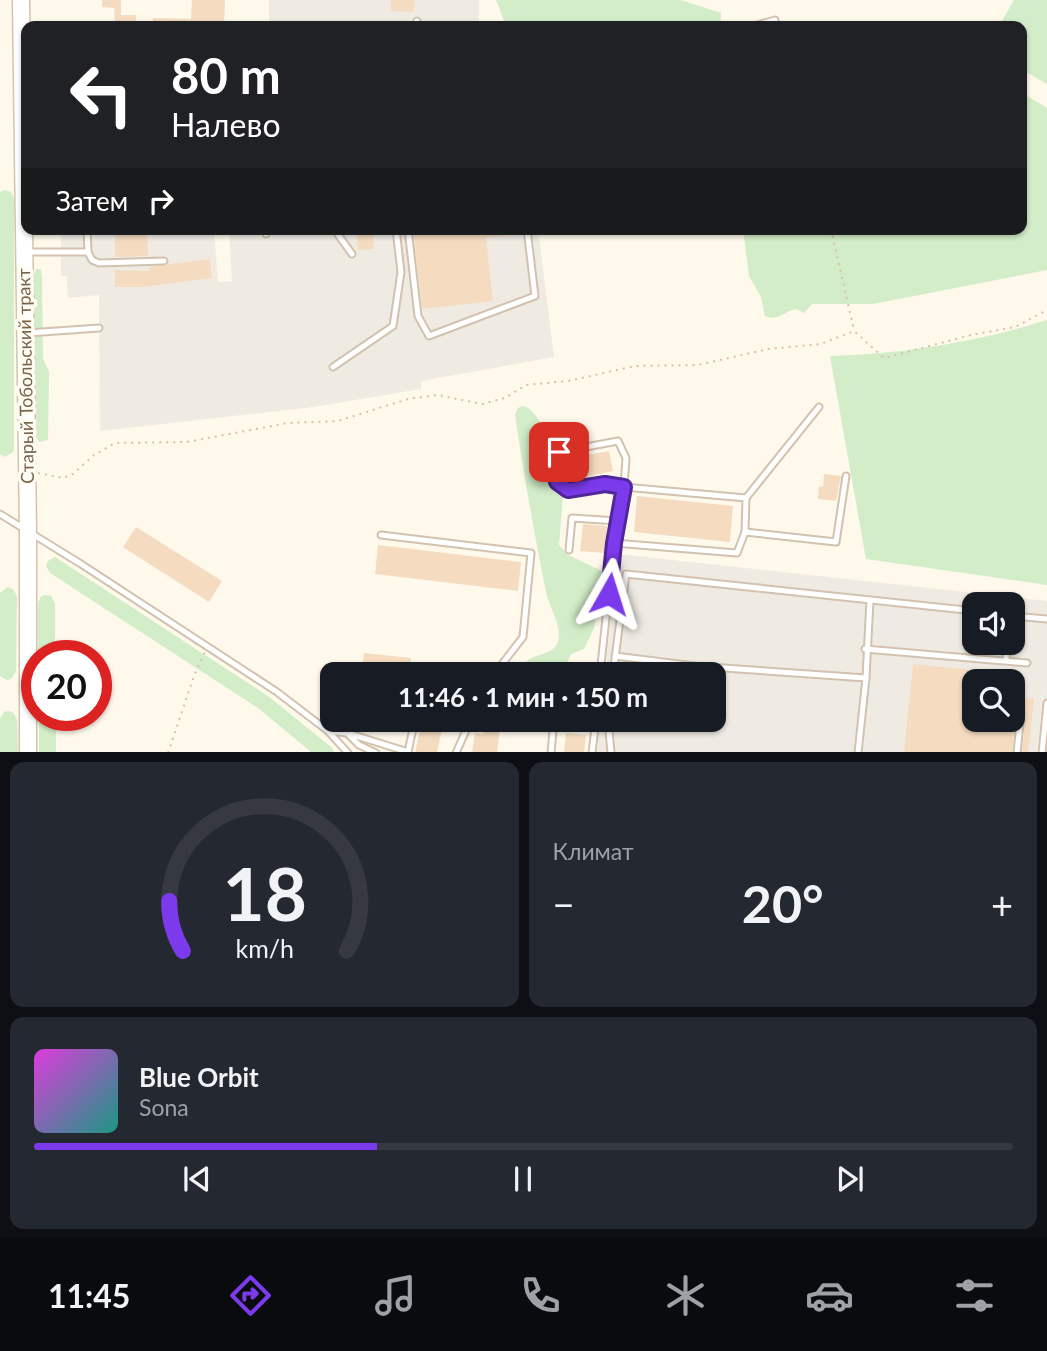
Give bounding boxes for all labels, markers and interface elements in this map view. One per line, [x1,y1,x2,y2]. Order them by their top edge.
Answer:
text: 80 m [171,46,281,104]
icon: left [56,49,147,140]
text: Налево [171,105,281,144]
icon: right [142,182,180,220]
text: Затем [56,185,128,217]
street label: Старый Тобольский тракт [12,268,38,484]
pin [529,422,589,482]
icon: arrive [540,433,578,471]
position arrow [572,557,646,631]
map controls [962,592,1025,732]
button: sound [962,592,1025,655]
speed limit sign: 20 [21,640,112,731]
button: search [962,669,1025,732]
text: 11:46 · 1 мин · 150 m [398,681,648,713]
text: Климат [553,837,634,865]
text: 18 [222,849,306,937]
text: 20° [742,872,824,934]
text: − [553,881,575,927]
text: + [991,881,1013,927]
text: km/h [235,932,294,962]
text: Blue Orbit [139,1061,259,1093]
text: Sona [139,1093,189,1121]
icon: previous [178,1160,216,1198]
icon: pause [504,1160,542,1198]
icon: next [831,1160,869,1198]
icon: directions [226,1271,275,1320]
icon: music [371,1271,420,1320]
icon: phone [516,1271,565,1320]
icon: climate [661,1271,710,1320]
icon: car [805,1271,854,1320]
icon: filters [950,1271,999,1320]
text: 11:45 [48,1276,130,1315]

